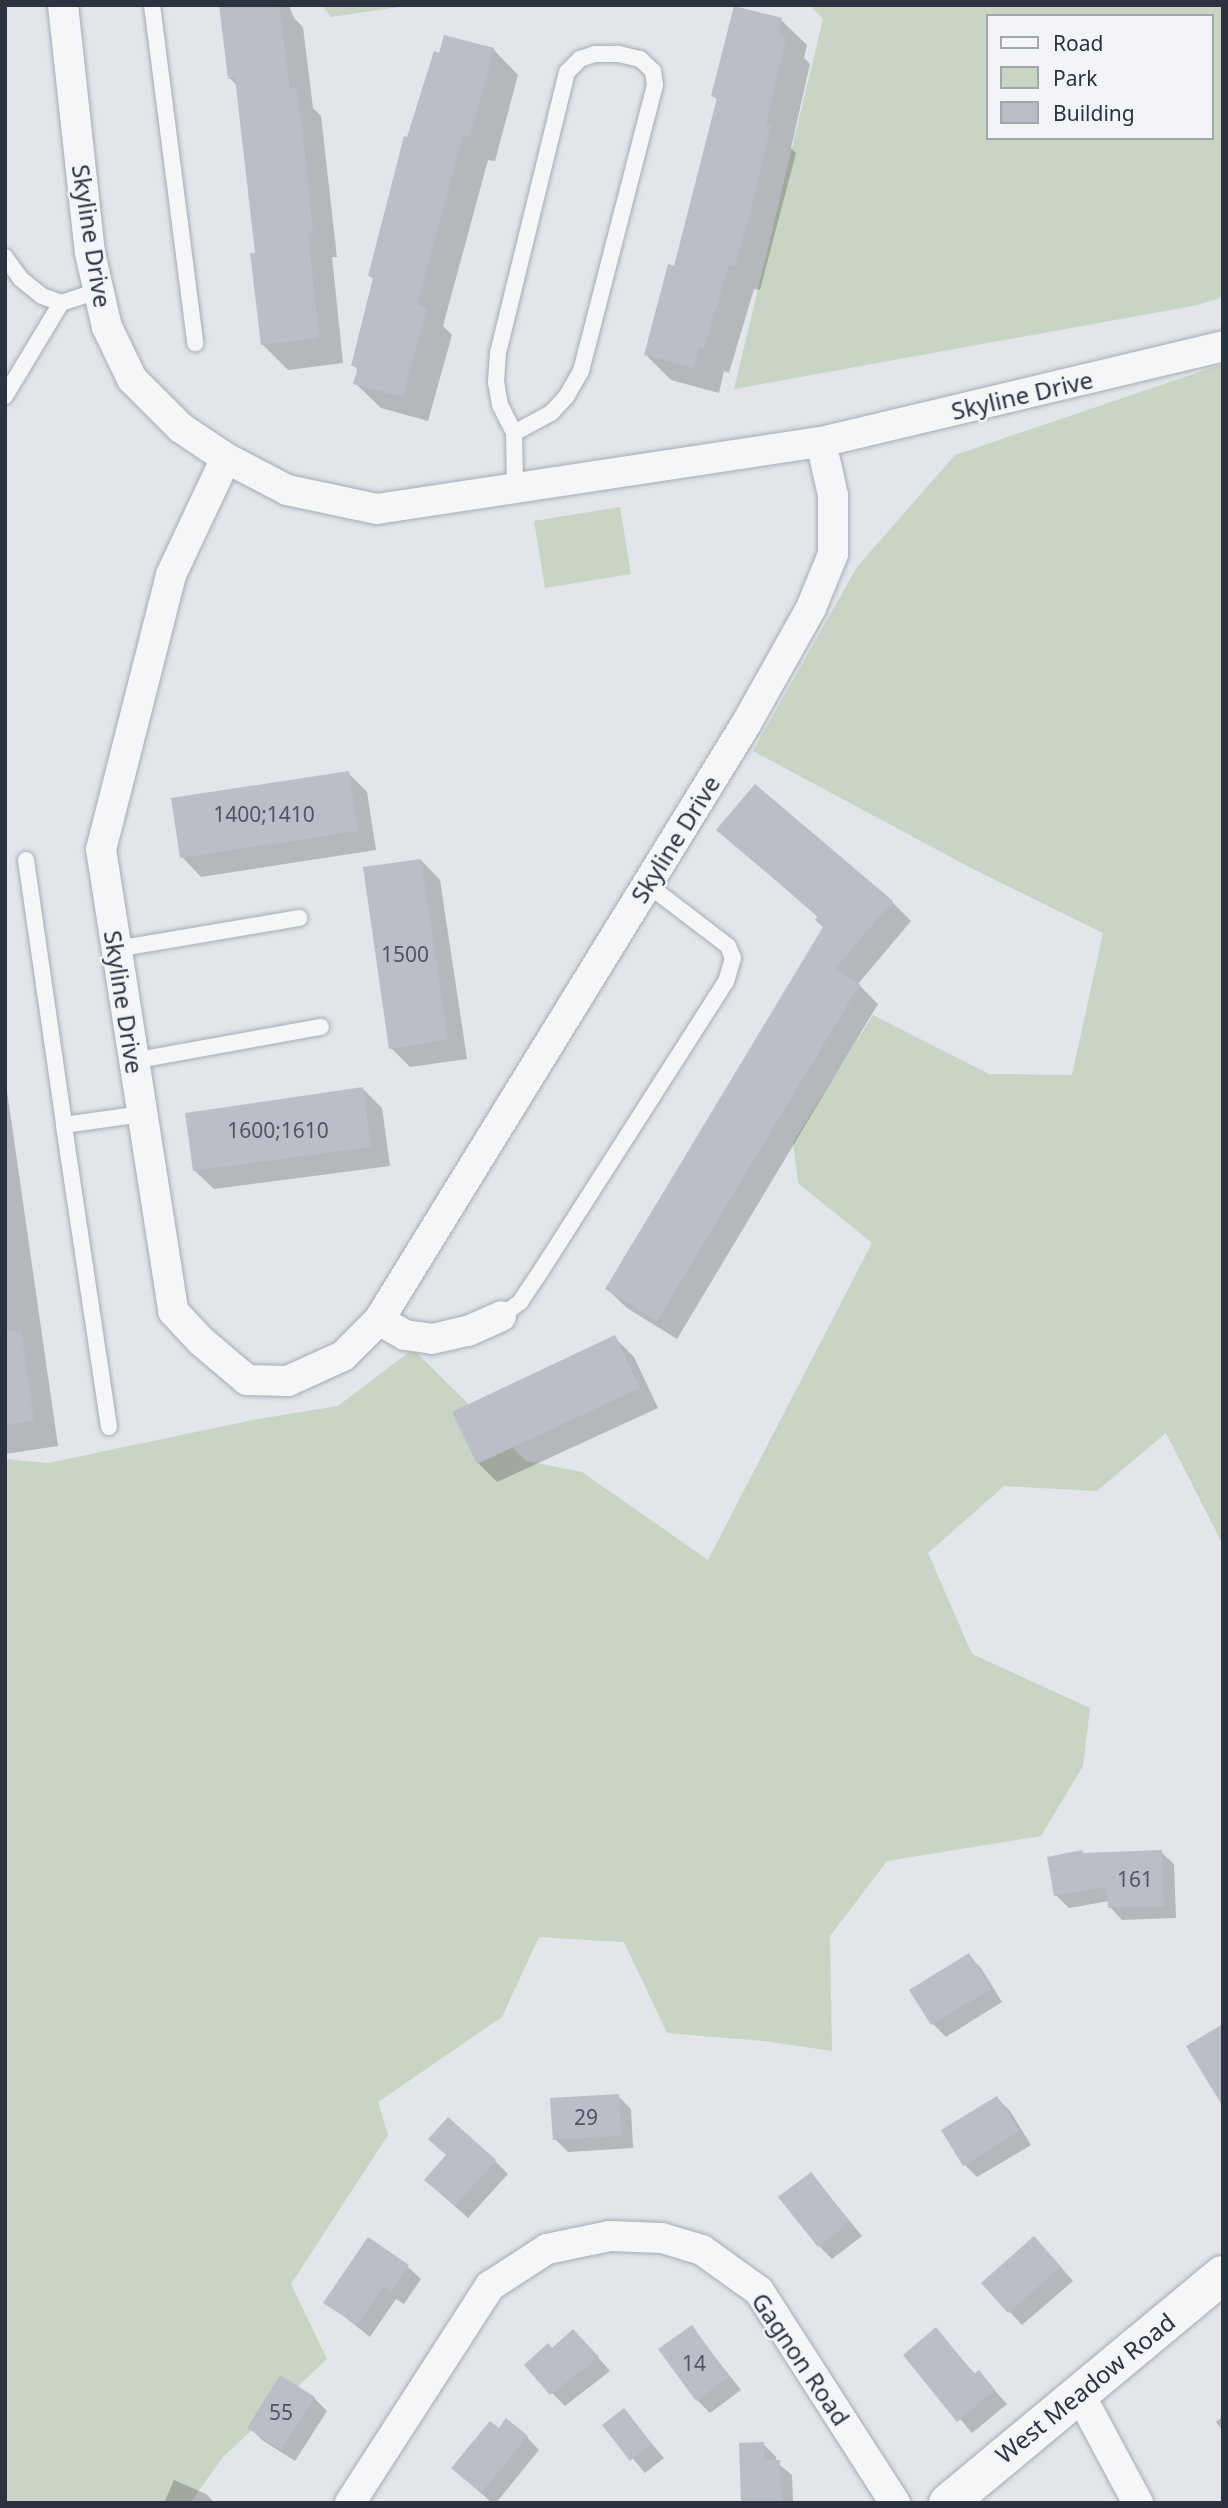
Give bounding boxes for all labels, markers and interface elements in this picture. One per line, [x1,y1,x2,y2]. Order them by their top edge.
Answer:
legend [986,14,1214,140]
text: Road [1053,29,1103,57]
text: Park [1053,64,1097,92]
text: Building [1053,99,1135,127]
street label: Skyline Drive [66,162,118,310]
street label: Skyline Drive [948,365,1096,425]
street label: Skyline Drive [624,770,726,908]
house number: 1400;1410 [213,801,315,827]
street label: Skyline Drive [98,928,150,1076]
house number: 1500 [381,941,429,967]
house number: 1600;1610 [227,1117,329,1143]
house number: 161 [1117,1866,1153,1892]
house number: 29 [574,2104,598,2130]
street label: Gagnon Road [746,2287,856,2431]
street label: West Meadow Road [990,2307,1180,2469]
house number: 14 [682,2350,706,2376]
house number: 55 [269,2399,293,2425]

